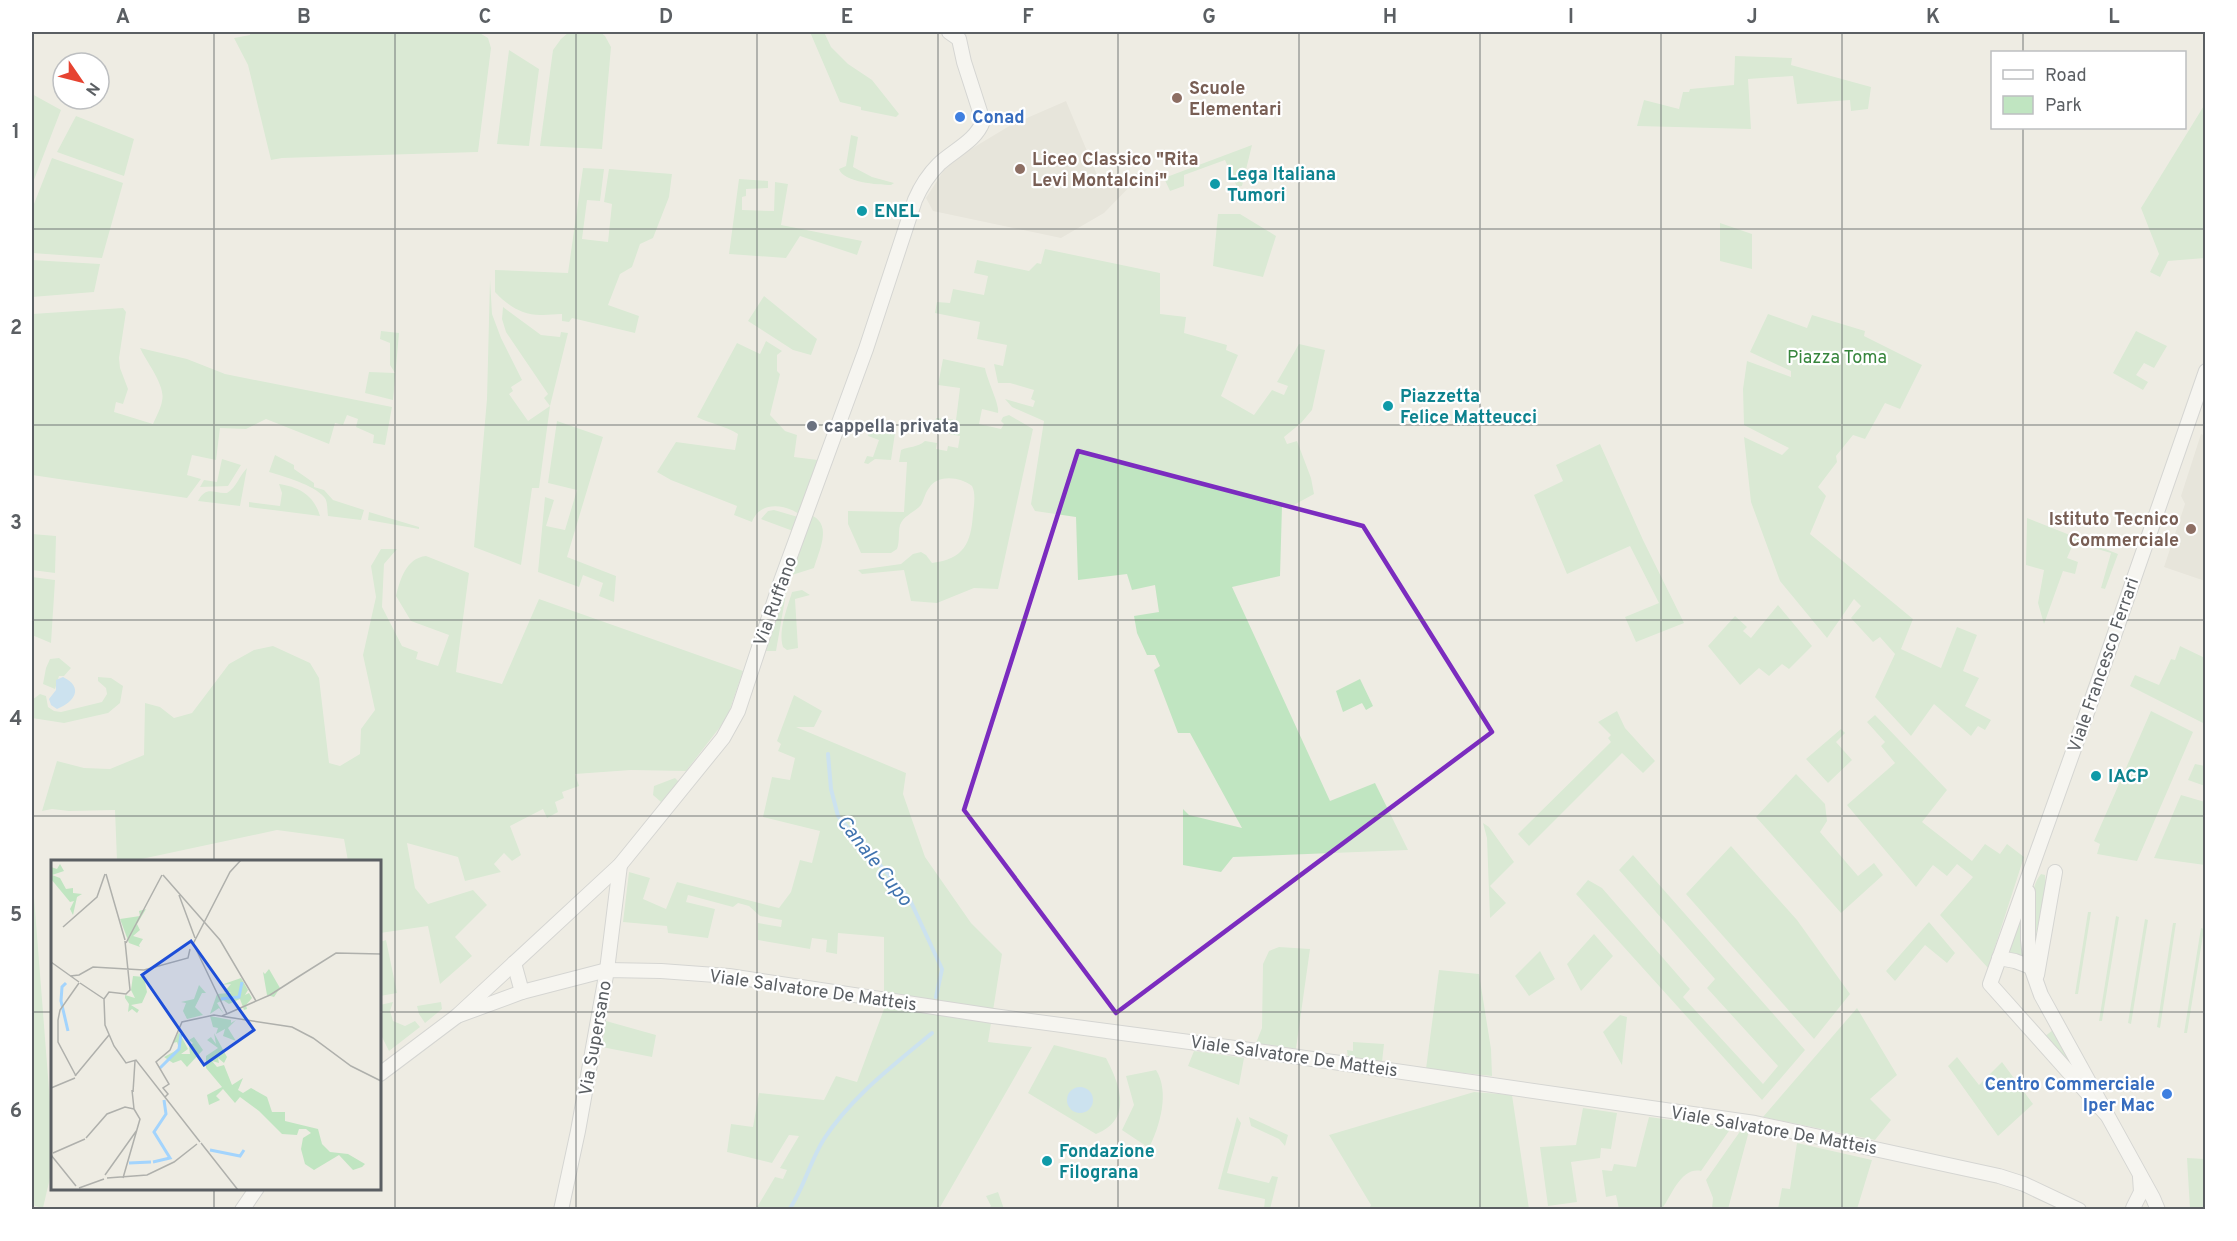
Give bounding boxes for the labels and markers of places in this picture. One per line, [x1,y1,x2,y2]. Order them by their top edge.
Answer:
place label: Scuole Elementari [1189,78,1282,122]
marker: Scuole Elementari [1170,91,1184,105]
place label: Conad [972,107,1025,130]
marker: Conad [953,110,967,124]
place label: Liceo Classico "Rita Levi Montalcini" [1032,149,1199,193]
marker: Liceo Classico "Rita Levi Montalcini" [1013,162,1027,176]
place label: Lega Italiana Tumori [1227,164,1336,208]
marker: Lega Italiana Tumori [1208,177,1222,191]
place label: ENEL [874,201,919,224]
marker: ENEL [855,204,869,218]
place label: Piazzetta Felice Matteucci [1400,386,1537,430]
marker: Piazzetta Felice Matteucci [1381,399,1395,413]
place label: cappella privata [824,416,959,439]
marker: cappella privata [805,419,819,433]
place label: Istituto Tecnico Commerciale [2049,509,2179,553]
marker: Istituto Tecnico Commerciale [2184,522,2198,536]
place label: IACP [2108,766,2149,789]
marker: IACP [2089,769,2103,783]
place label: Centro Commerciale Iper Mac [1985,1074,2155,1118]
marker: Centro Commerciale Iper Mac [2160,1087,2174,1101]
place label: Fondazione Filograna [1059,1141,1155,1185]
marker: Fondazione Filograna [1040,1154,1054,1168]

